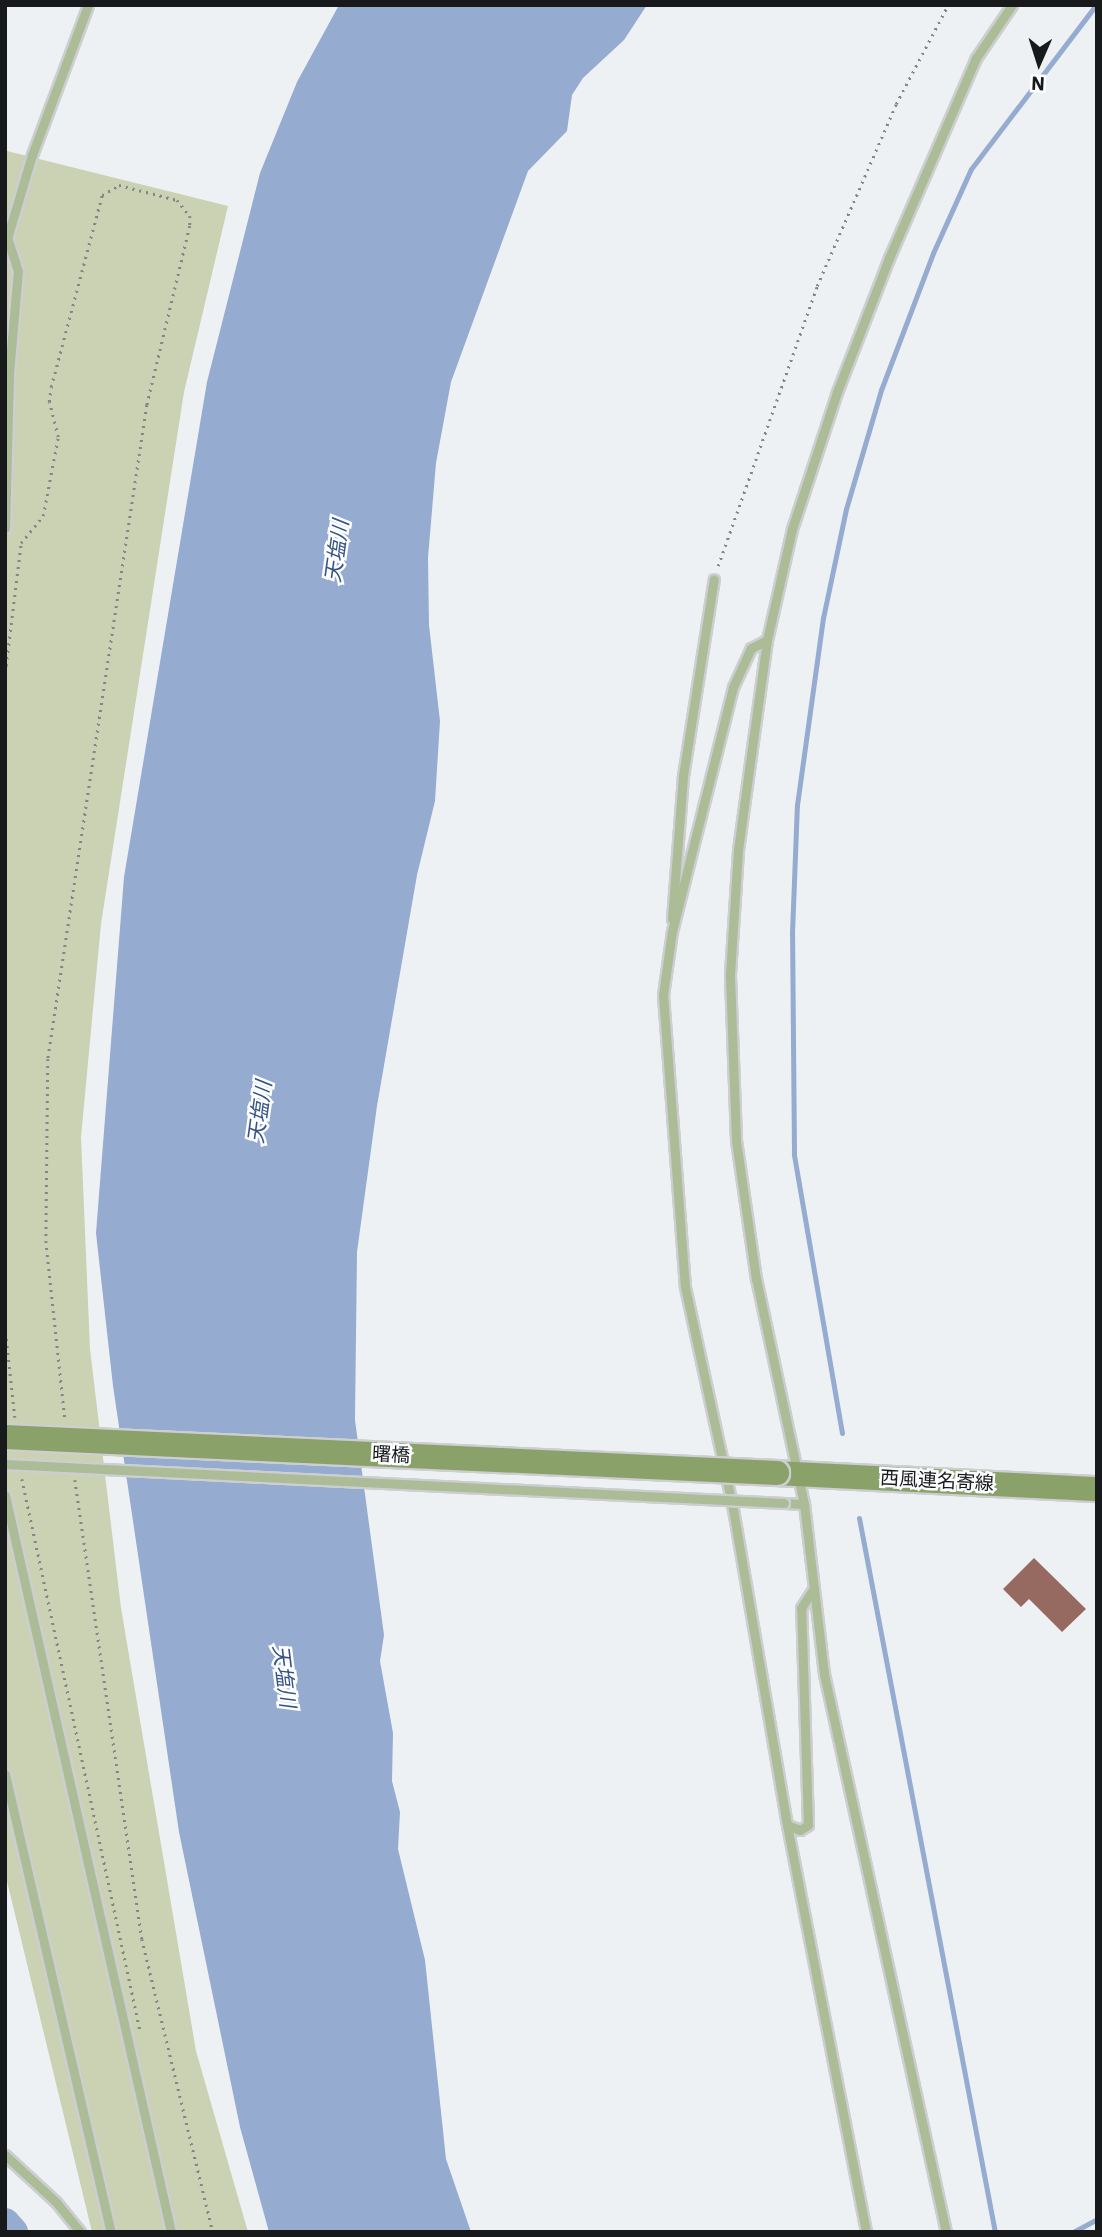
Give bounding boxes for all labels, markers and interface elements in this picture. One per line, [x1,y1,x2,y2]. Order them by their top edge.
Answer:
north arrow [1004,28,1074,98]
text: N [1030,72,1045,96]
water label: 天塩川 [319,518,353,584]
water label: 天塩川 [242,1079,276,1145]
street label: 曙橋 [371,1443,411,1467]
street label: 西風連名寄線 [879,1467,995,1495]
water label: 天塩川 [269,1643,301,1709]

